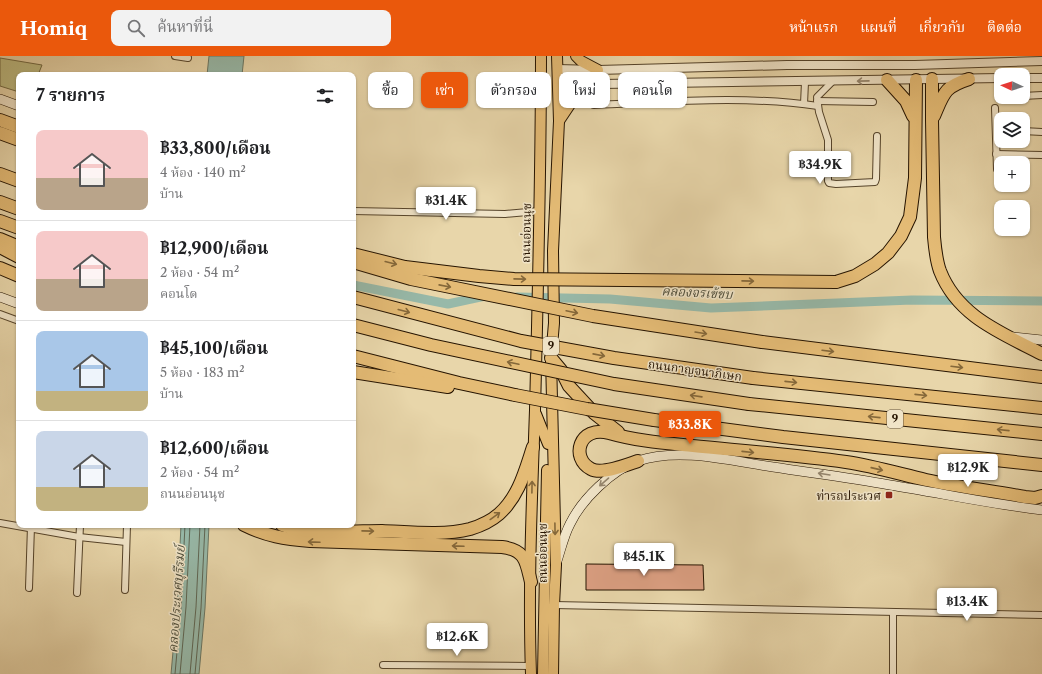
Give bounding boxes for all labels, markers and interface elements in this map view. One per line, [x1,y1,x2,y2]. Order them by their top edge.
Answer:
search box [111,10,391,46]
text: Homiq [20,17,87,40]
icon: search [125,17,147,39]
text: ค้นหาที่นี่ [157,17,213,36]
text: หน้าแรก [789,18,838,36]
text: แผนที่ [860,18,897,36]
text: เกี่ยวกับ [919,18,965,36]
text: ติดต่อ [987,18,1022,36]
north arrow [994,68,1030,104]
map controls [994,68,1030,236]
chip: ซื้อ [368,72,413,108]
chip: เช่า [421,72,468,108]
chip: ตัวกรอง [476,72,551,108]
chip: ใหม่ [559,72,610,108]
chip: คอนโด [618,72,687,108]
one-way arrow [857,77,870,85]
text: 7 รายการ [36,85,105,105]
icon: filters [314,85,336,107]
button: layers [994,112,1030,148]
text: ฿33,800/เดือน [160,138,271,158]
icon: home [68,146,116,194]
pin: ฿34.9K [787,151,853,185]
text: ฿34.9K [798,156,842,172]
button: + [994,156,1030,192]
text: 4 ห้อง · 140 m² [160,164,246,180]
text: บ้าน [160,185,183,201]
pin: ฿31.4K [413,187,479,221]
text: ฿31.4K [425,192,467,208]
button: − [994,200,1030,236]
street label: ถนนอ่อนนุช [518,203,535,263]
text: ฿12,900/เดือน [160,238,269,258]
icon: home [68,247,116,295]
one-way arrow [384,260,397,268]
text: 2 ห้อง · 54 m² [160,264,239,280]
one-way arrow [513,275,526,283]
one-way arrow [741,278,754,285]
one-way arrow [438,282,451,290]
water label: คลองจรเข้ขบ [661,282,734,302]
text: คอนโด [160,285,198,301]
one-way arrow [397,308,410,315]
one-way arrow [565,308,578,316]
one-way arrow [694,329,707,337]
road number: 9 [543,337,559,355]
text: ฿45,100/เดือน [160,338,268,358]
icon: home [68,347,116,395]
one-way arrow [821,347,834,354]
one-way arrow [592,352,605,360]
street label: ถนนกาญจนาภิเษก [647,356,743,384]
one-way arrow [507,359,520,367]
one-way arrow [950,363,963,370]
text: 5 ห้อง · 183 m² [160,364,245,380]
one-way arrow [784,378,797,386]
text: บ้าน [160,385,183,401]
one-way arrow [690,392,703,400]
one-way arrow [914,392,927,399]
road number: 9 [887,410,903,428]
pin: ฿33.8K [657,411,723,445]
one-way arrow [868,413,881,420]
text: ฿33.8K [668,416,712,432]
one-way arrow [997,426,1010,434]
text: ฿12,600/เดือน [160,438,269,458]
icon: home [68,447,116,495]
one-way arrow [741,448,754,456]
pin: ฿12.9K [935,454,1001,488]
text: ฿12.9K [947,459,989,475]
text: 2 ห้อง · 54 m² [160,464,239,480]
one-way arrow [870,465,883,473]
one-way arrow [818,470,831,478]
one-way arrow [599,478,610,487]
one-way arrow [528,481,536,494]
text: ถนนอ่อนนุช [160,485,225,501]
place label: ท่ารถประเวศ [817,488,881,503]
marker: ท่ารถประเวศ [884,490,894,500]
one-way arrow [489,512,500,520]
one-way arrow [551,522,559,535]
street label: ถนนอ่อนนุช [535,523,551,583]
one-way arrow [361,527,374,535]
one-way arrow [308,538,321,545]
water label: คลองประเวศบุรีรมย์ [164,542,189,653]
one-way arrow [452,542,465,549]
pin: ฿45.1K [611,543,677,577]
text: ฿45.1K [623,548,665,564]
pin: ฿13.4K [934,588,1000,622]
text: ฿13.4K [946,593,988,609]
pin: ฿12.6K [424,623,490,657]
text: ฿12.6K [436,628,478,644]

